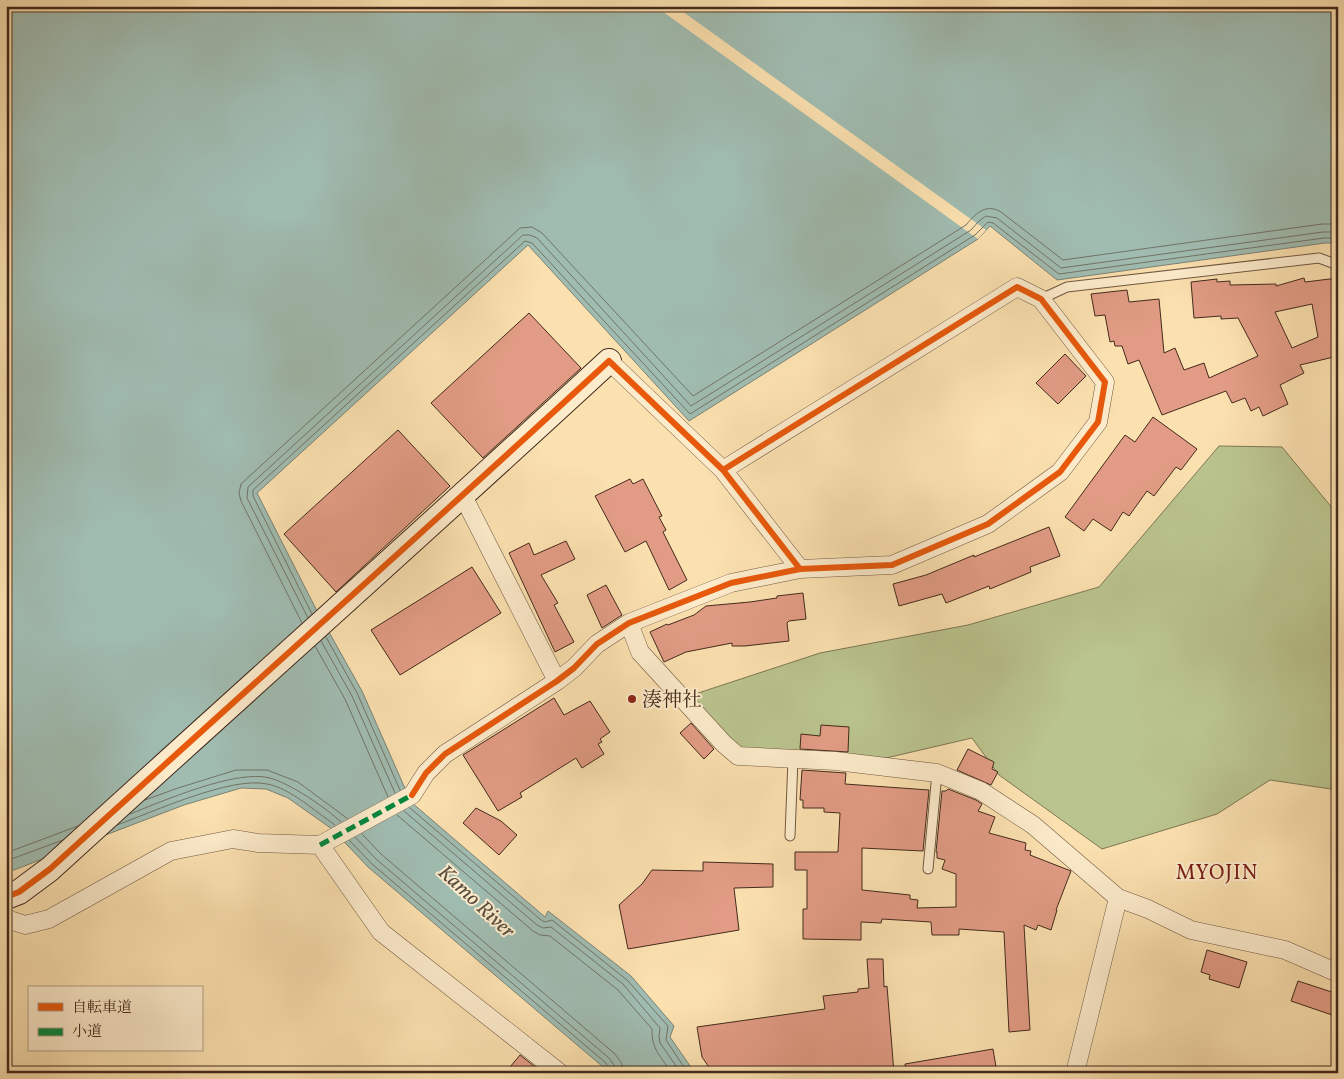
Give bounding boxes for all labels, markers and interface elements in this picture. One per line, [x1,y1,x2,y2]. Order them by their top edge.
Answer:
place label: 湊神社 [642,687,702,715]
marker: 湊神社 [626,693,638,705]
water label: Kamo River [431,859,521,946]
district label: MYOJIN [1176,859,1258,888]
legend [28,986,202,1052]
text: 自転車道 [72,998,132,1019]
text: 小道 [72,1022,102,1043]

